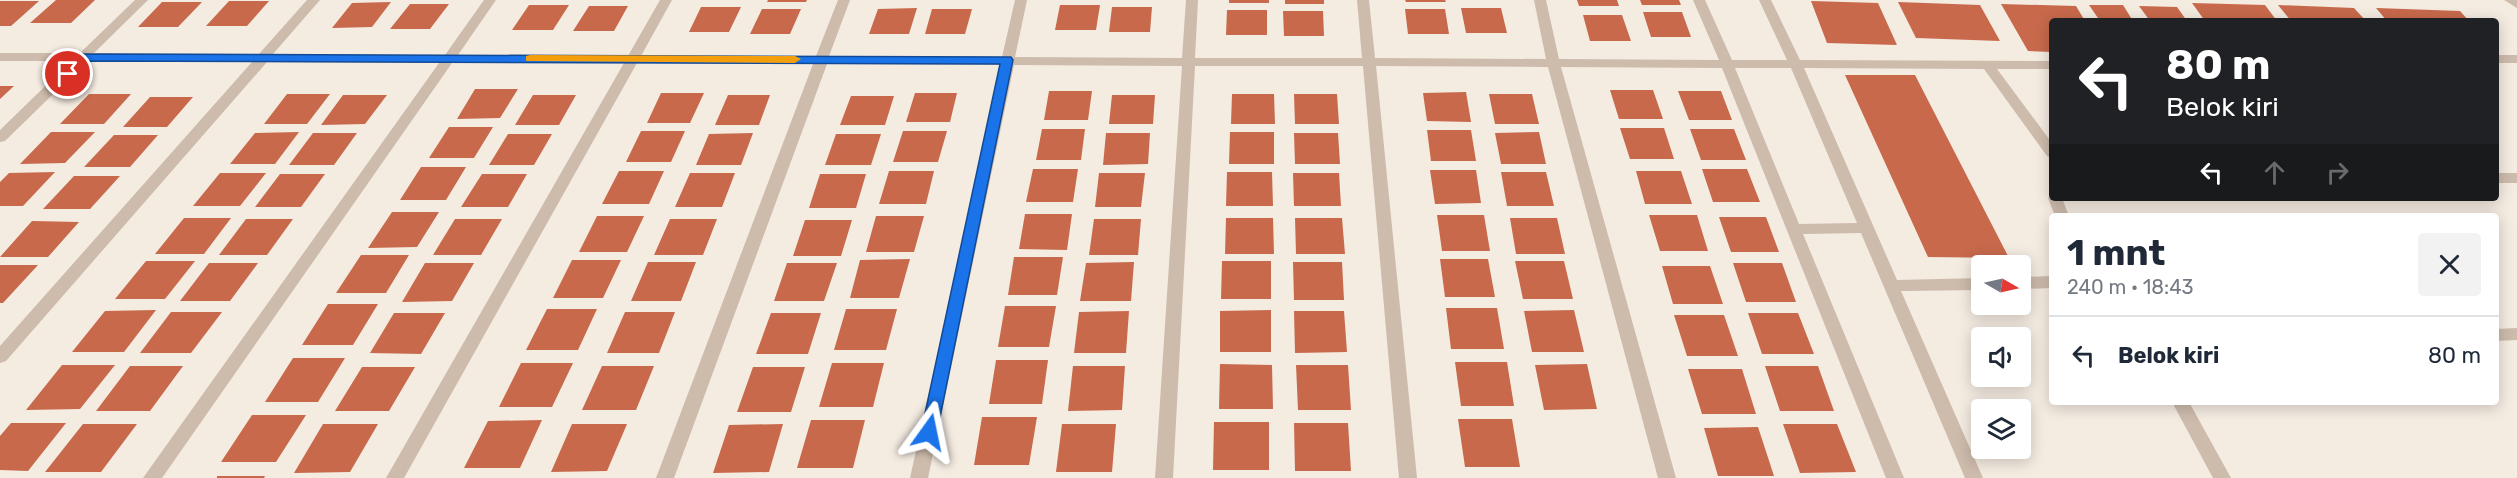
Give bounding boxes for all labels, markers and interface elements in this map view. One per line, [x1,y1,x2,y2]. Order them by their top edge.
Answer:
text: 80 m [2166,40,2270,90]
icon: left [2067,42,2145,120]
pin [42,48,93,99]
icon: arrive [51,57,84,90]
text: Belok kiri [2166,91,2279,123]
icon: left [2195,156,2228,189]
icon: ahead [2258,156,2291,189]
icon: right [2321,156,2354,189]
text: 1 mnt [2067,231,2165,274]
button: close [2418,233,2481,296]
north arrow [1971,255,2031,315]
map controls [1971,255,2031,459]
text: 240 m · 18:43 [2067,275,2194,299]
button: sound [1971,327,2031,387]
icon: left [2067,339,2100,372]
text: Belok kiri [2118,342,2219,369]
text: 80 m [2428,342,2481,369]
button: layers [1971,399,2031,459]
position arrow [897,400,961,464]

